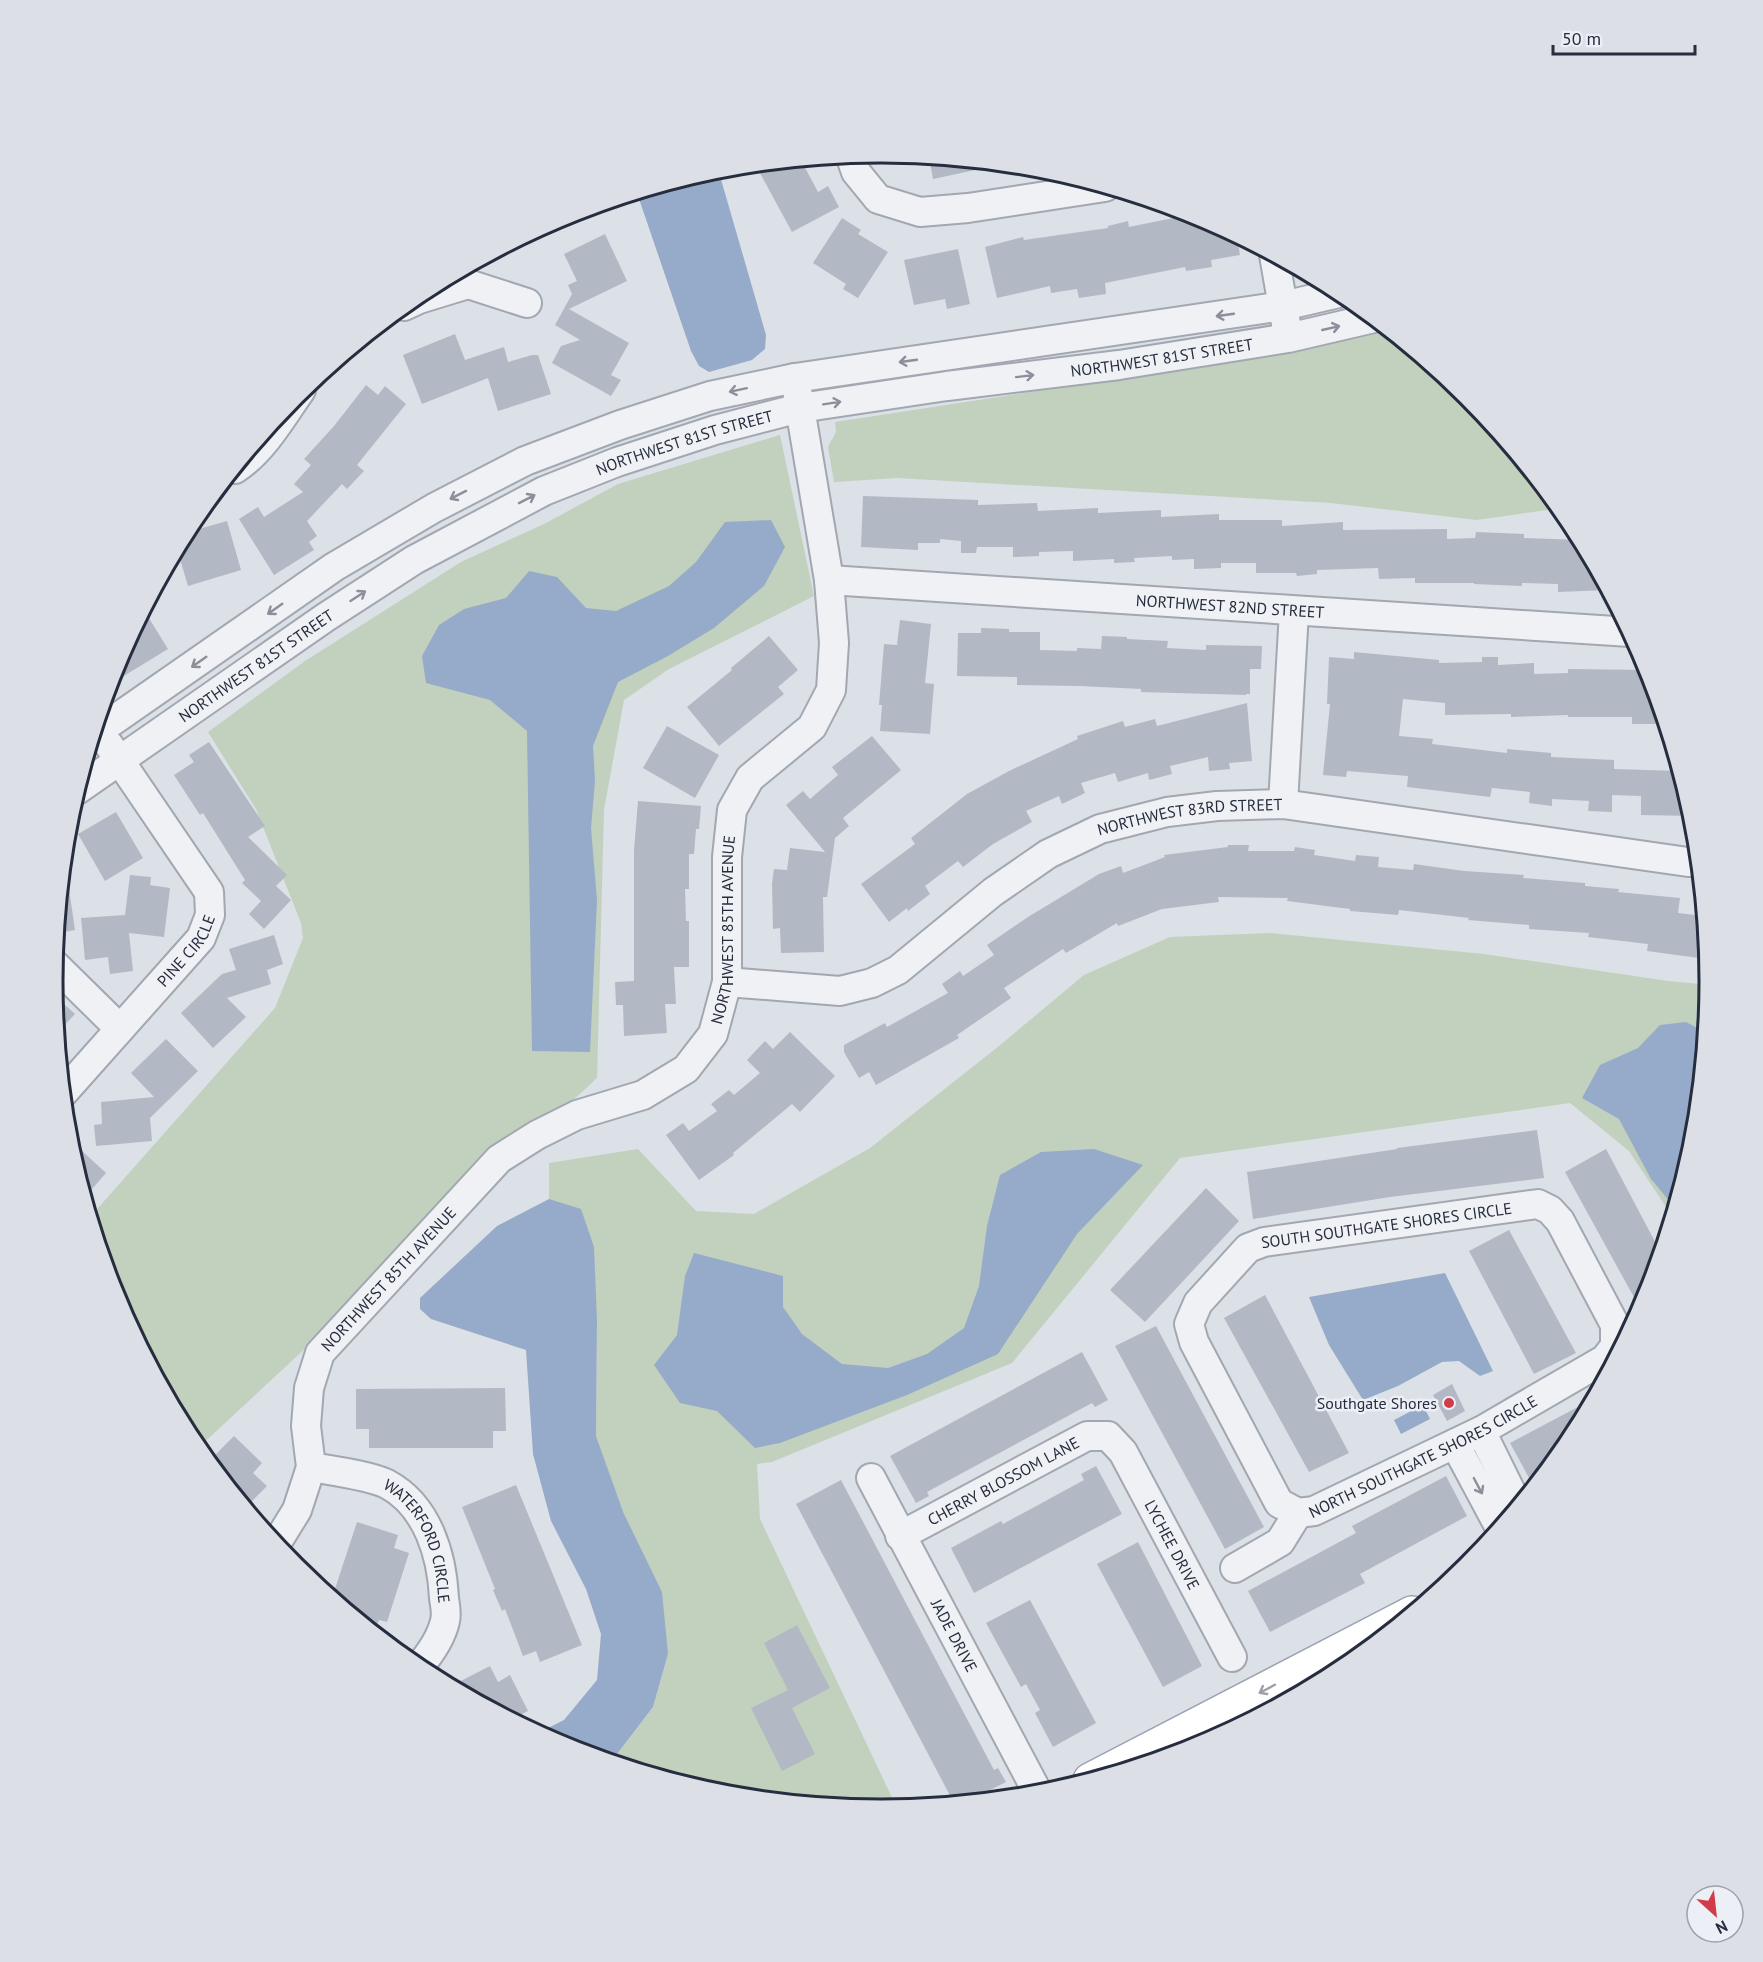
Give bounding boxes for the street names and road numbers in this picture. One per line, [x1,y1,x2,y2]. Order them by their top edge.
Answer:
street label: NORTHWEST 81ST STREET [1069,334,1255,381]
street label: NORTHWEST 81ST STREET [593,405,775,479]
street label: NORTHWEST 82ND STREET [1135,590,1325,622]
street label: NORTHWEST 81ST STREET [175,605,337,726]
street label: NORTHWEST 83RD STREET [1095,794,1283,839]
street label: NORTHWEST 85TH AVENUE [706,834,739,1026]
street label: PINE CIRCLE [153,912,219,991]
street label: SOUTH SOUTHGATE SHORES CIRCLE [1260,1198,1513,1252]
street label: NORTHWEST 85TH AVENUE [317,1202,460,1356]
street label: NORTH SOUTHGATE SHORES CIRCLE [1305,1391,1541,1522]
street label: CHERRY BLOSSOM LANE [924,1432,1082,1529]
street label: WATERFORD CIRCLE [380,1474,455,1604]
street label: LYCHEE DRIVE [1140,1497,1204,1593]
street label: JADE DRIVE [926,1595,982,1675]

